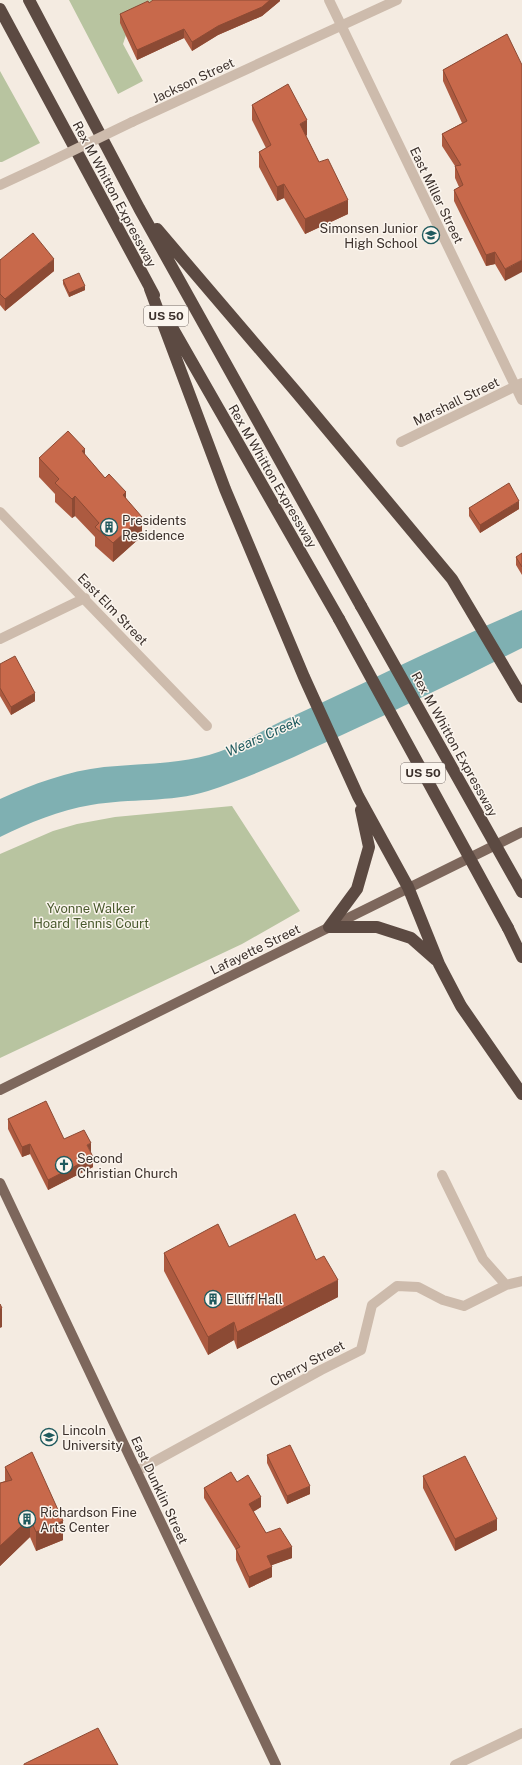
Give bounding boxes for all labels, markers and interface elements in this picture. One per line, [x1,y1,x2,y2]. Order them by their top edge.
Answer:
street label: Jackson Street [150,55,237,106]
street label: Rex M Whitton Expressway [70,119,159,270]
street label: East Miller Street [407,145,466,246]
place label: Simonsen Junior High School [320,221,418,251]
school or university icon: Simonsen Junior High School [421,225,441,245]
road number: US 50 [144,306,188,326]
street label: Marshall Street [411,374,502,429]
street label: Rex M Whitton Expressway [225,402,320,551]
place label: Presidents Residence [122,513,186,543]
building icon: Presidents Residence [99,517,119,537]
street label: East Elm Street [75,570,151,648]
street label: Rex M Whitton Expressway [408,669,501,819]
water label: Wears Creek [223,712,303,760]
road number: US 50 [401,763,445,783]
park label: Yvonne Walker Hoard Tennis Court [33,901,149,931]
street label: Lafayette Street [208,921,303,978]
place label: Second Christian Church [77,1151,178,1181]
church icon: Second Christian Church [54,1155,74,1175]
building icon: Elliff Hall [203,1289,223,1309]
place label: Elliff Hall [226,1292,283,1307]
street label: Cherry Street [267,1338,347,1389]
place label: Lincoln University [62,1423,123,1453]
school or university icon: Lincoln University [39,1427,59,1447]
street label: East Dunklin Street [128,1434,191,1546]
place label: Richardson Fine Arts Center [40,1505,137,1535]
building icon: Richardson Fine Arts Center [17,1509,37,1529]

